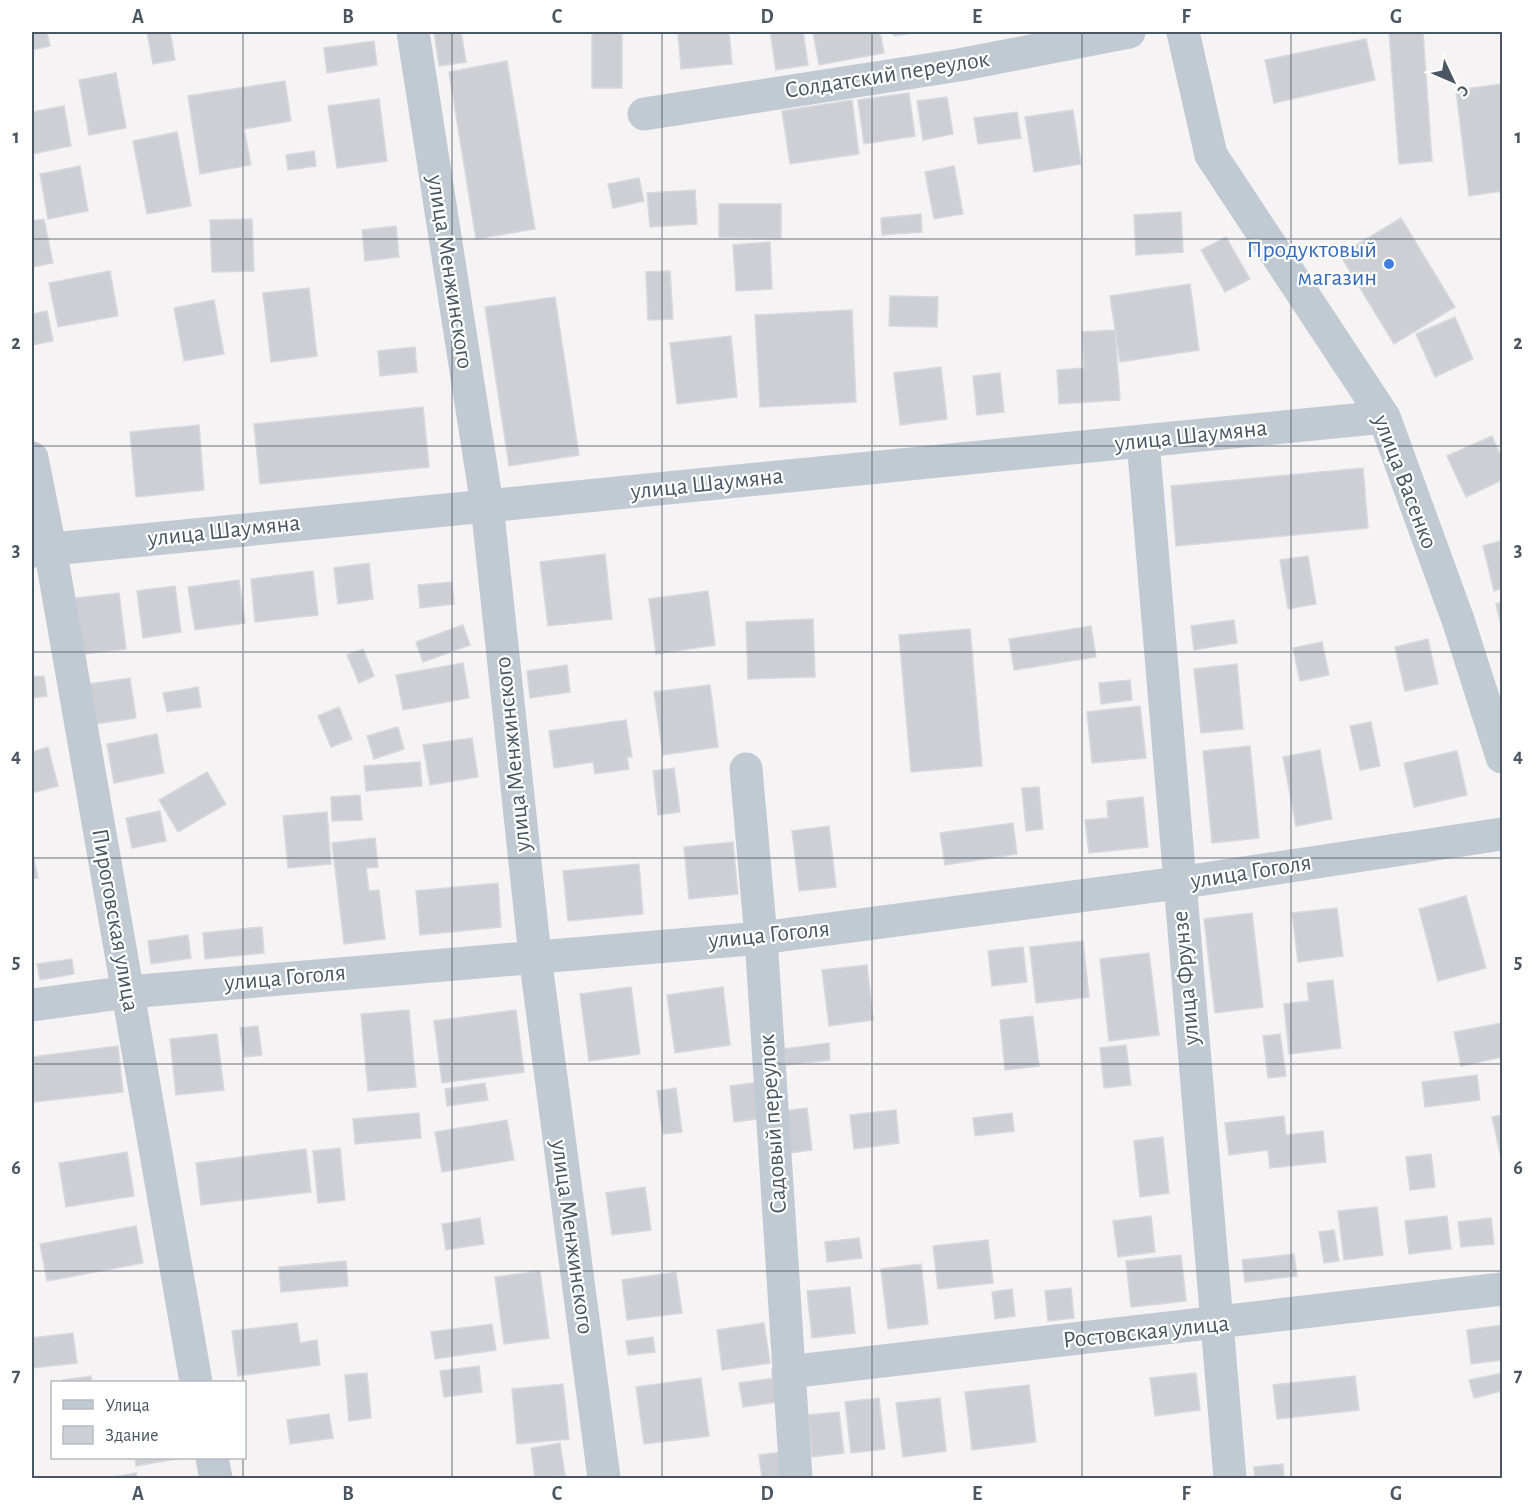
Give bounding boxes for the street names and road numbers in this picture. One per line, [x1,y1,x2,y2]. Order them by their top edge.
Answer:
street label: Солдатский переулок [783,47,991,103]
street label: улица Менжинского [423,172,477,371]
street label: улица Васенко [1368,411,1441,552]
street label: улица Шаумяна [1113,416,1268,456]
street label: улица Шаумяна [629,464,784,504]
street label: улица Шаумяна [146,511,301,551]
street label: улица Менжинского [491,655,535,854]
street label: Пироговская улица [87,827,143,1013]
street label: улица Гоголя [1188,851,1313,894]
street label: улица Фрунзе [1168,910,1204,1047]
street label: улица Гоголя [706,917,831,953]
street label: улица Гоголя [222,961,347,995]
street label: Садовый переулок [755,1033,791,1215]
street label: улица Менжинского [546,1137,598,1336]
street label: Ростовская улица [1062,1311,1230,1353]

